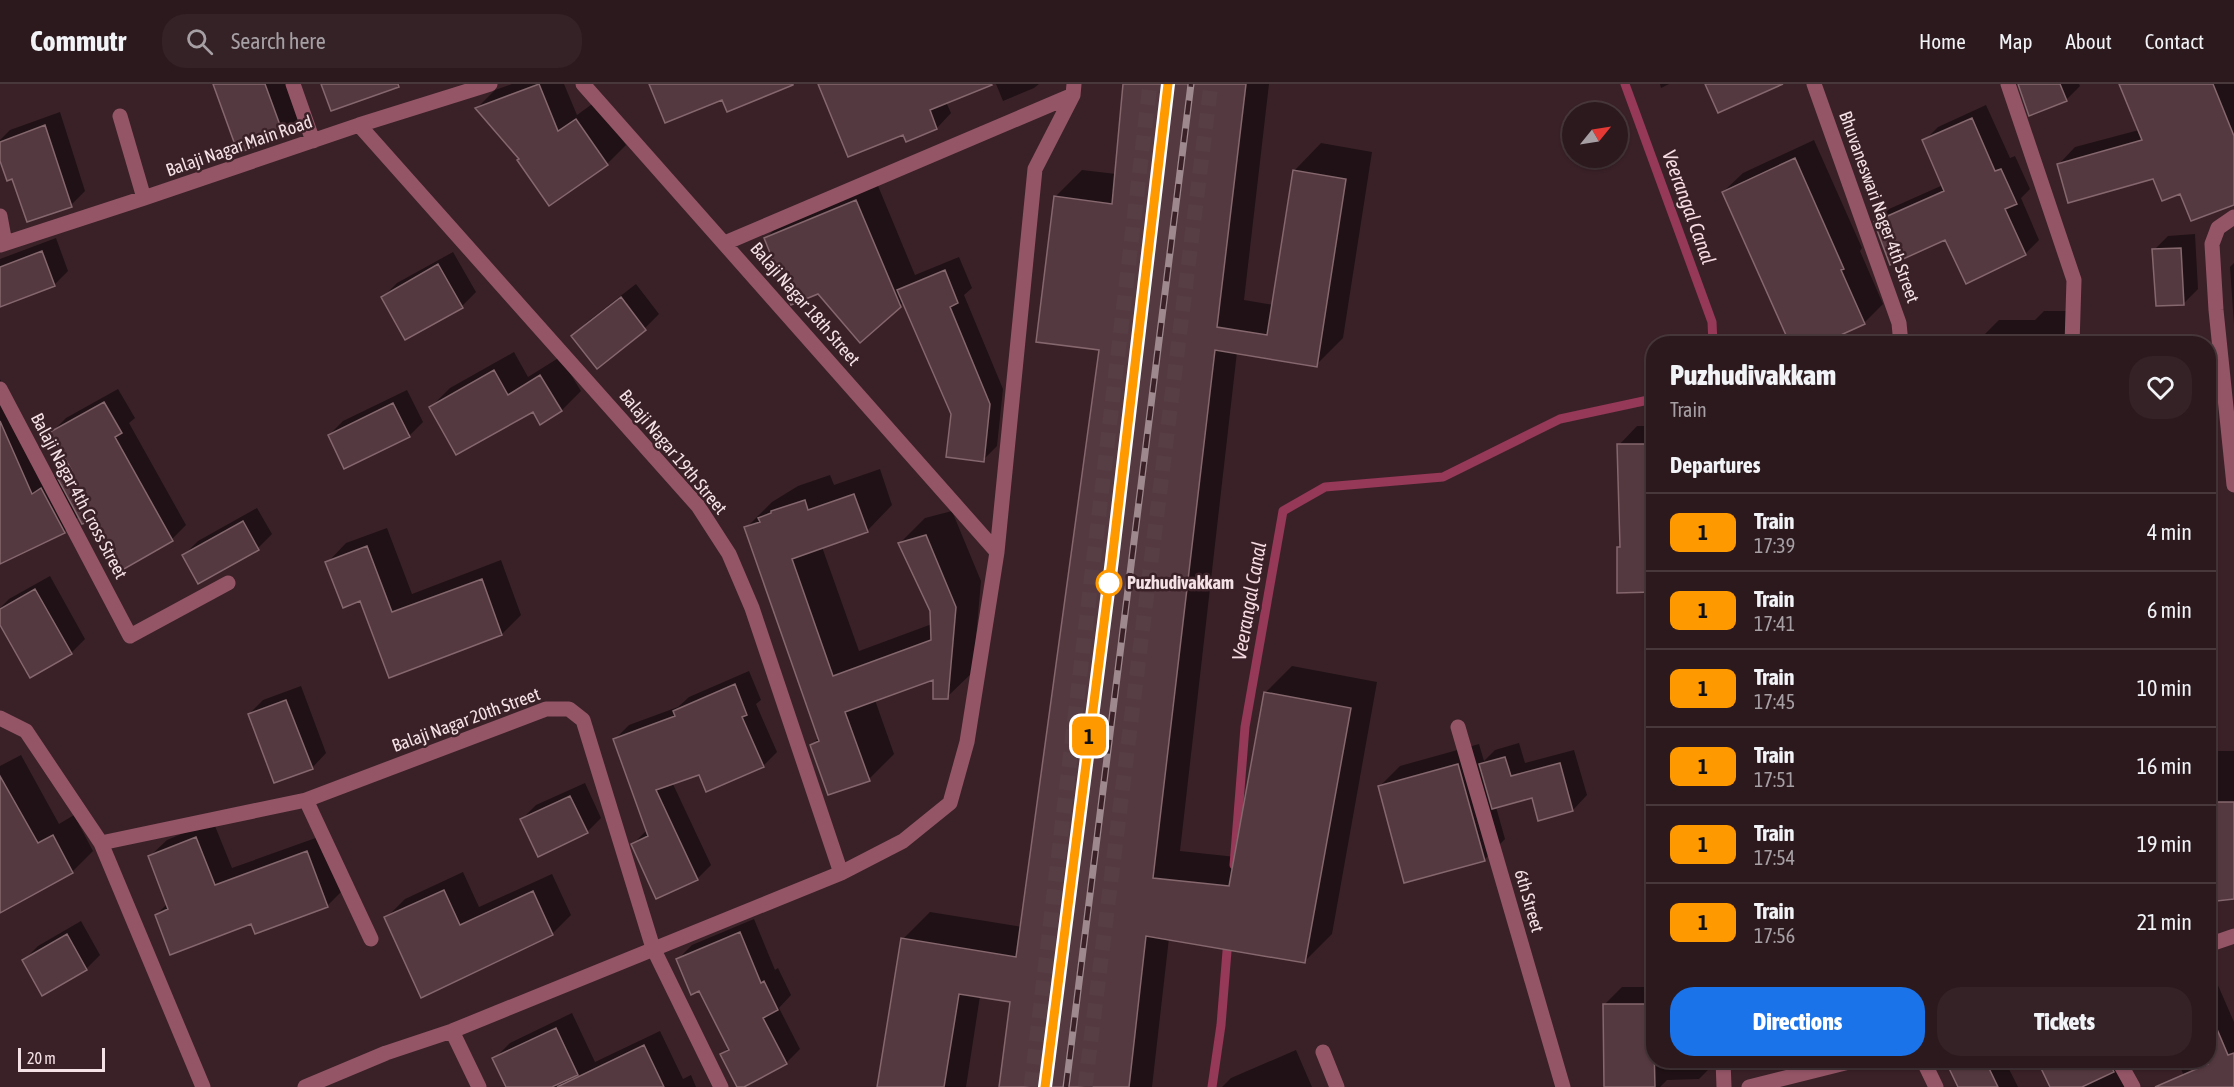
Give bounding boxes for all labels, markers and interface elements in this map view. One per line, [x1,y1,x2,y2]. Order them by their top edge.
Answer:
search box [162,14,582,68]
text: Commutr [30,25,126,57]
icon: search [183,25,216,58]
text: Search here [231,28,326,54]
text: Home [1919,29,1966,53]
text: Map [1999,29,2033,53]
text: About [2066,29,2112,53]
text: Contact [2145,29,2204,53]
north arrow [1562,102,1628,168]
map controls [1562,102,1628,168]
street label: Bhuvaneswari Nager 4th Street [1835,108,1924,305]
street label: Balaji Nagar Main Road [163,111,315,180]
water label: Veerangal Canal [1658,146,1721,267]
street label: Balaji Nagar 18th Street [746,238,865,369]
button: heart [2129,356,2192,419]
text: Puzhudivakkam [1670,359,1836,391]
street label: Balaji Nagar 19th Street [615,385,732,518]
text: Train [1670,398,1707,421]
street label: Balaji Nagar 4th Cross Street [27,409,132,582]
text: Departures [1670,452,1760,478]
text: Train [1754,508,1794,534]
text: 4 min [2147,519,2192,545]
text: 1 [1698,520,1708,544]
text: 17:39 [1754,534,1795,557]
water label: Veerangal Canal [1227,540,1270,662]
marker: Puzhudivakkam [1096,570,1122,596]
place label: Puzhudivakkam [1127,572,1234,593]
text: Train [1754,586,1794,612]
text: 6 min [2147,597,2192,623]
text: 1 [1698,598,1708,622]
text: 17:41 [1754,612,1795,635]
text: Train [1754,664,1794,690]
text: 10 min [2137,675,2192,701]
text: 1 [1698,676,1708,700]
street label: Balaji Nagar 20th Street [389,683,543,756]
text: 17:45 [1754,690,1795,713]
line badge: 1 [1070,716,1108,756]
text: 1 [1084,724,1094,748]
text: Train [1754,742,1794,768]
text: 16 min [2137,753,2192,779]
text: 1 [1698,754,1708,778]
text: 17:51 [1754,768,1795,791]
text: Train [1754,820,1794,846]
text: 19 min [2137,831,2192,857]
text: 1 [1698,832,1708,856]
text: 17:54 [1754,846,1795,869]
street label: 6th Street [1511,867,1548,935]
text: Train [1754,898,1794,924]
text: 21 min [2137,909,2192,935]
text: 1 [1698,910,1708,934]
text: 17:56 [1754,924,1795,947]
button: Directions [1670,987,1925,1056]
button: Tickets [1937,987,2192,1056]
scale bar [18,1045,105,1072]
text: 20 m [27,1049,56,1067]

